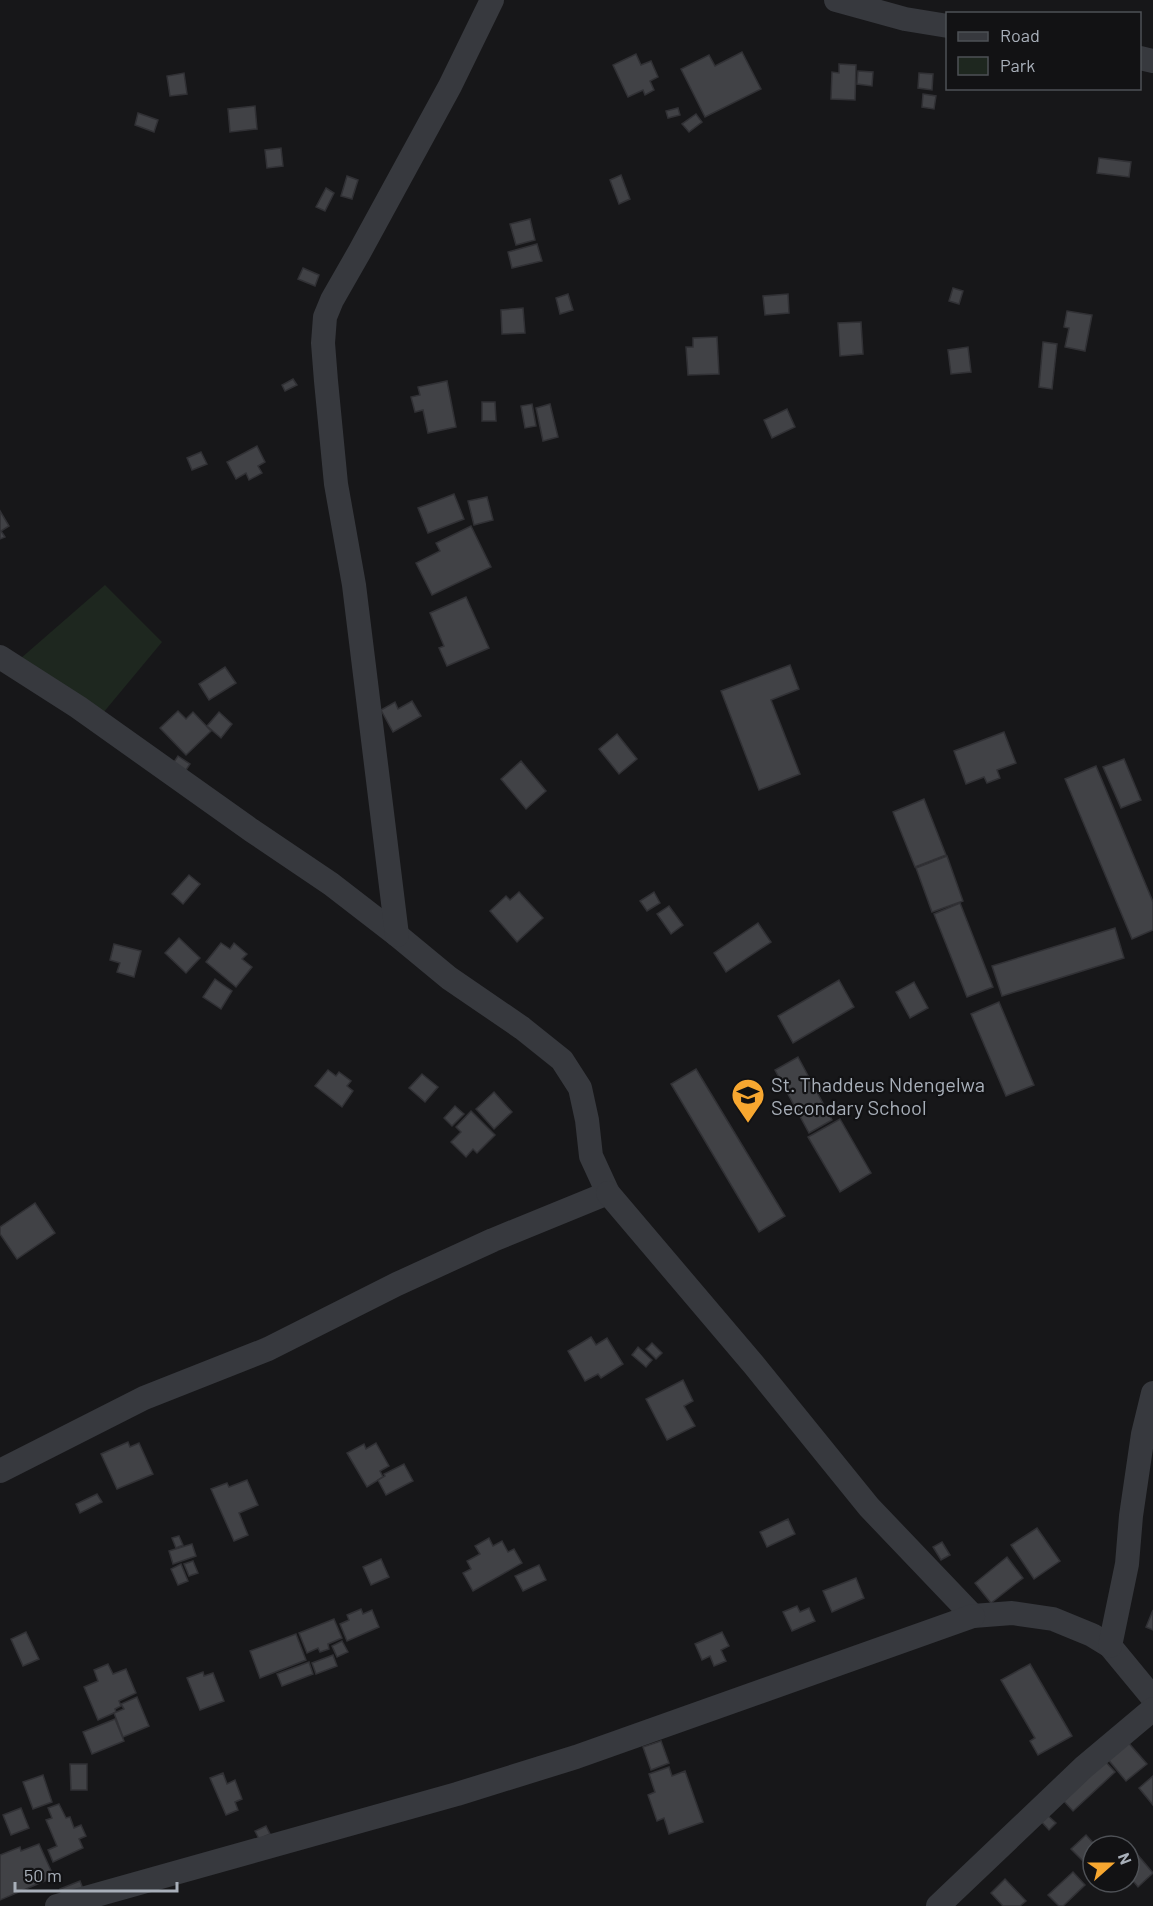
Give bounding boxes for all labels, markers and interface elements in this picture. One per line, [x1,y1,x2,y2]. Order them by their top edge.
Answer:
legend [946,12,1141,90]
text: Road [1000,24,1040,46]
text: Park [1000,54,1035,76]
place label: St. Thaddeus Ndengelwa Secondary School [771,1072,985,1119]
school or university icon: St. Thaddeus Ndengelwa Secondary School [730,1077,766,1124]
north arrow [1081,1834,1141,1894]
text: N [1115,1850,1136,1867]
scale bar [15,1855,177,1893]
text: 50 m [24,1864,62,1886]

